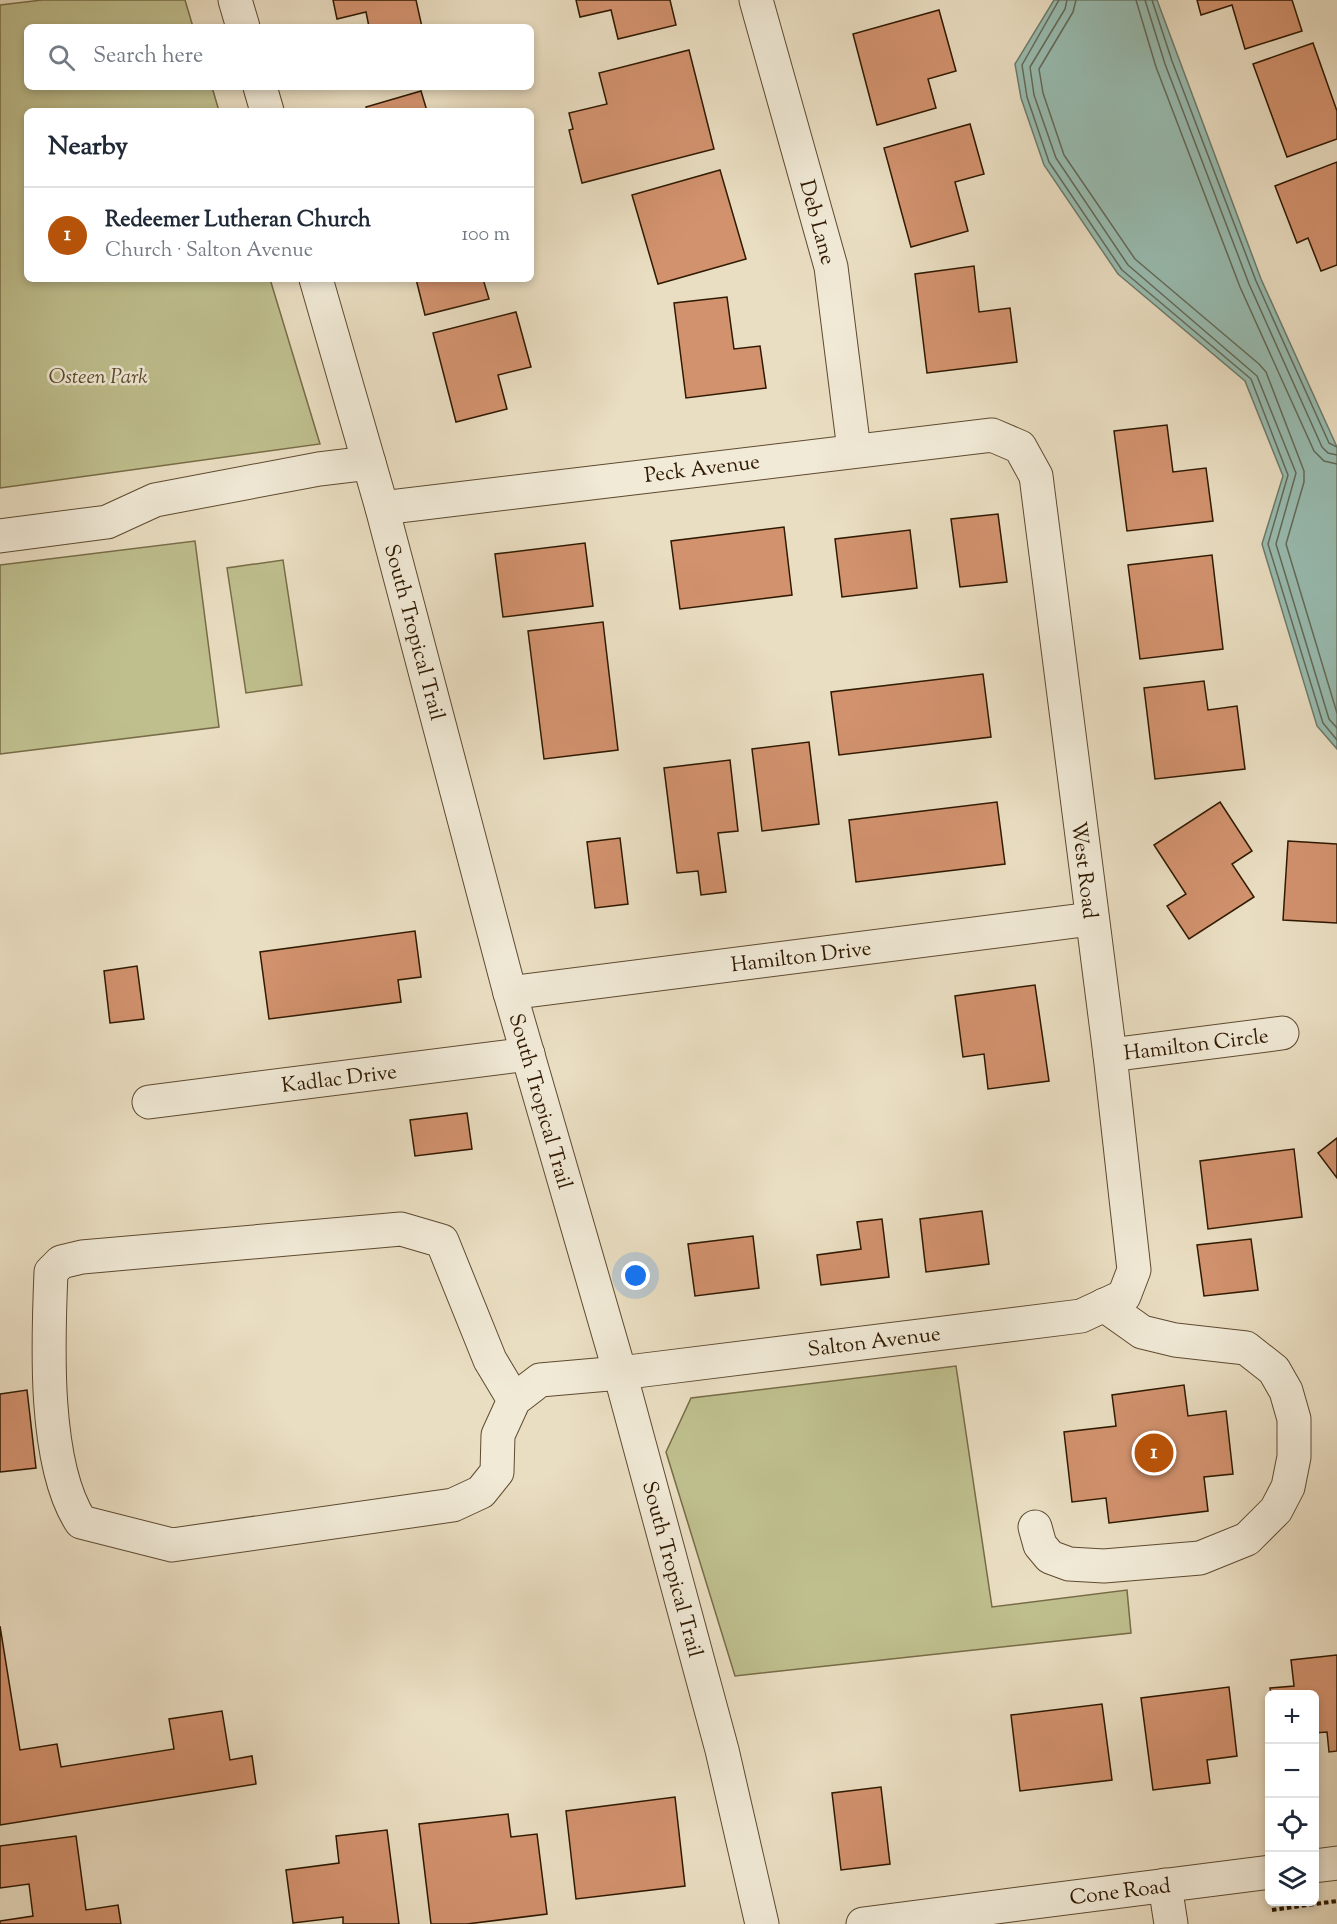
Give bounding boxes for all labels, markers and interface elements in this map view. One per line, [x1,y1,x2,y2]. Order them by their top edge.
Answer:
search box [24,24,534,90]
icon: search [45,41,78,74]
text: Search here [93,41,203,73]
text: Nearby [48,129,128,166]
street label: Deb Lane [790,177,842,268]
text: Redeemer Lutheran Church [105,205,371,237]
text: 1 [64,221,71,250]
text: 100 m [461,221,510,250]
text: Church · Salton Avenue [105,237,313,266]
park label: Osteen Park [48,363,148,393]
street label: Peck Avenue [643,448,762,492]
street label: South Tropical Trail [375,541,451,724]
street label: West Road [1062,820,1104,921]
street label: Hamilton Drive [729,934,873,981]
street label: South Tropical Trail [500,1010,579,1193]
street label: Hamilton Circle [1122,1022,1271,1070]
street label: Kadlac Drive [280,1058,399,1102]
your location [621,1261,650,1290]
street label: Salton Avenue [806,1320,942,1366]
pin: 1 [1134,1430,1174,1476]
street label: South Tropical Trail [633,1478,709,1661]
map controls [1265,1690,1319,1906]
button: + [1265,1690,1319,1744]
button: − [1265,1744,1319,1798]
button: locate [1265,1798,1319,1852]
button: layers [1265,1852,1319,1906]
street label: Cone Road [1068,1872,1173,1914]

